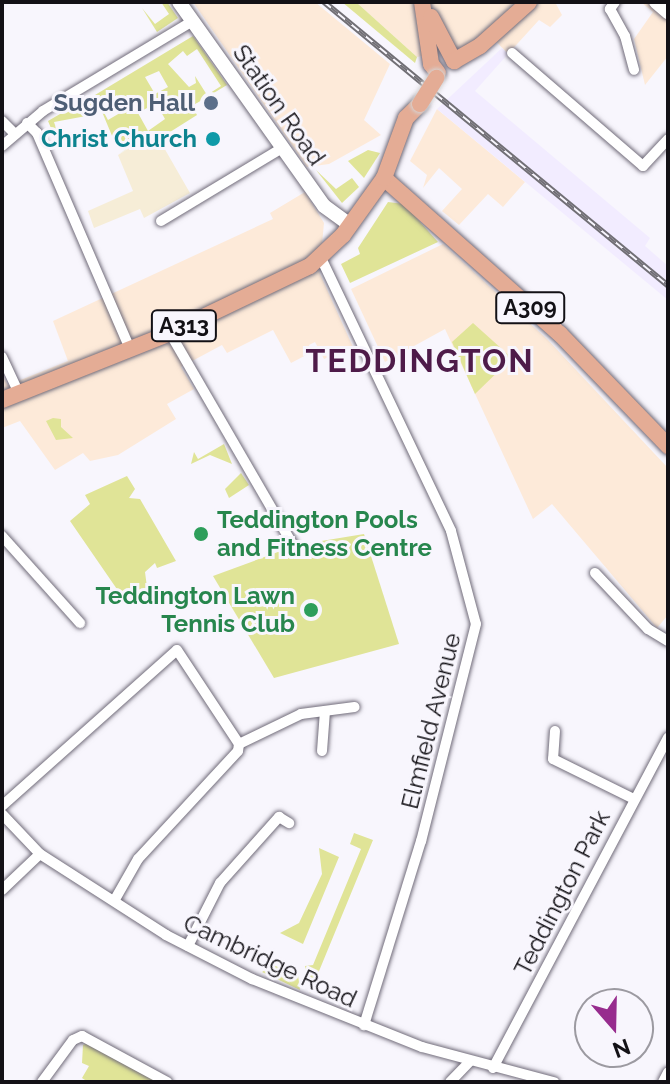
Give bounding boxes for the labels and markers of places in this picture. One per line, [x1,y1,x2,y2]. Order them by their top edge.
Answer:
place label: Sugden Hall [53,89,195,117]
marker: Sugden Hall [202,94,220,112]
place label: Christ Church [41,125,197,153]
marker: Christ Church [204,130,222,148]
place label: Teddington Pools and Fitness Centre [217,506,432,562]
marker: Teddington Pools and Fitness Centre [192,525,210,543]
place label: Teddington Lawn Tennis Club [96,582,295,638]
marker: Teddington Lawn Tennis Club [302,601,320,619]

